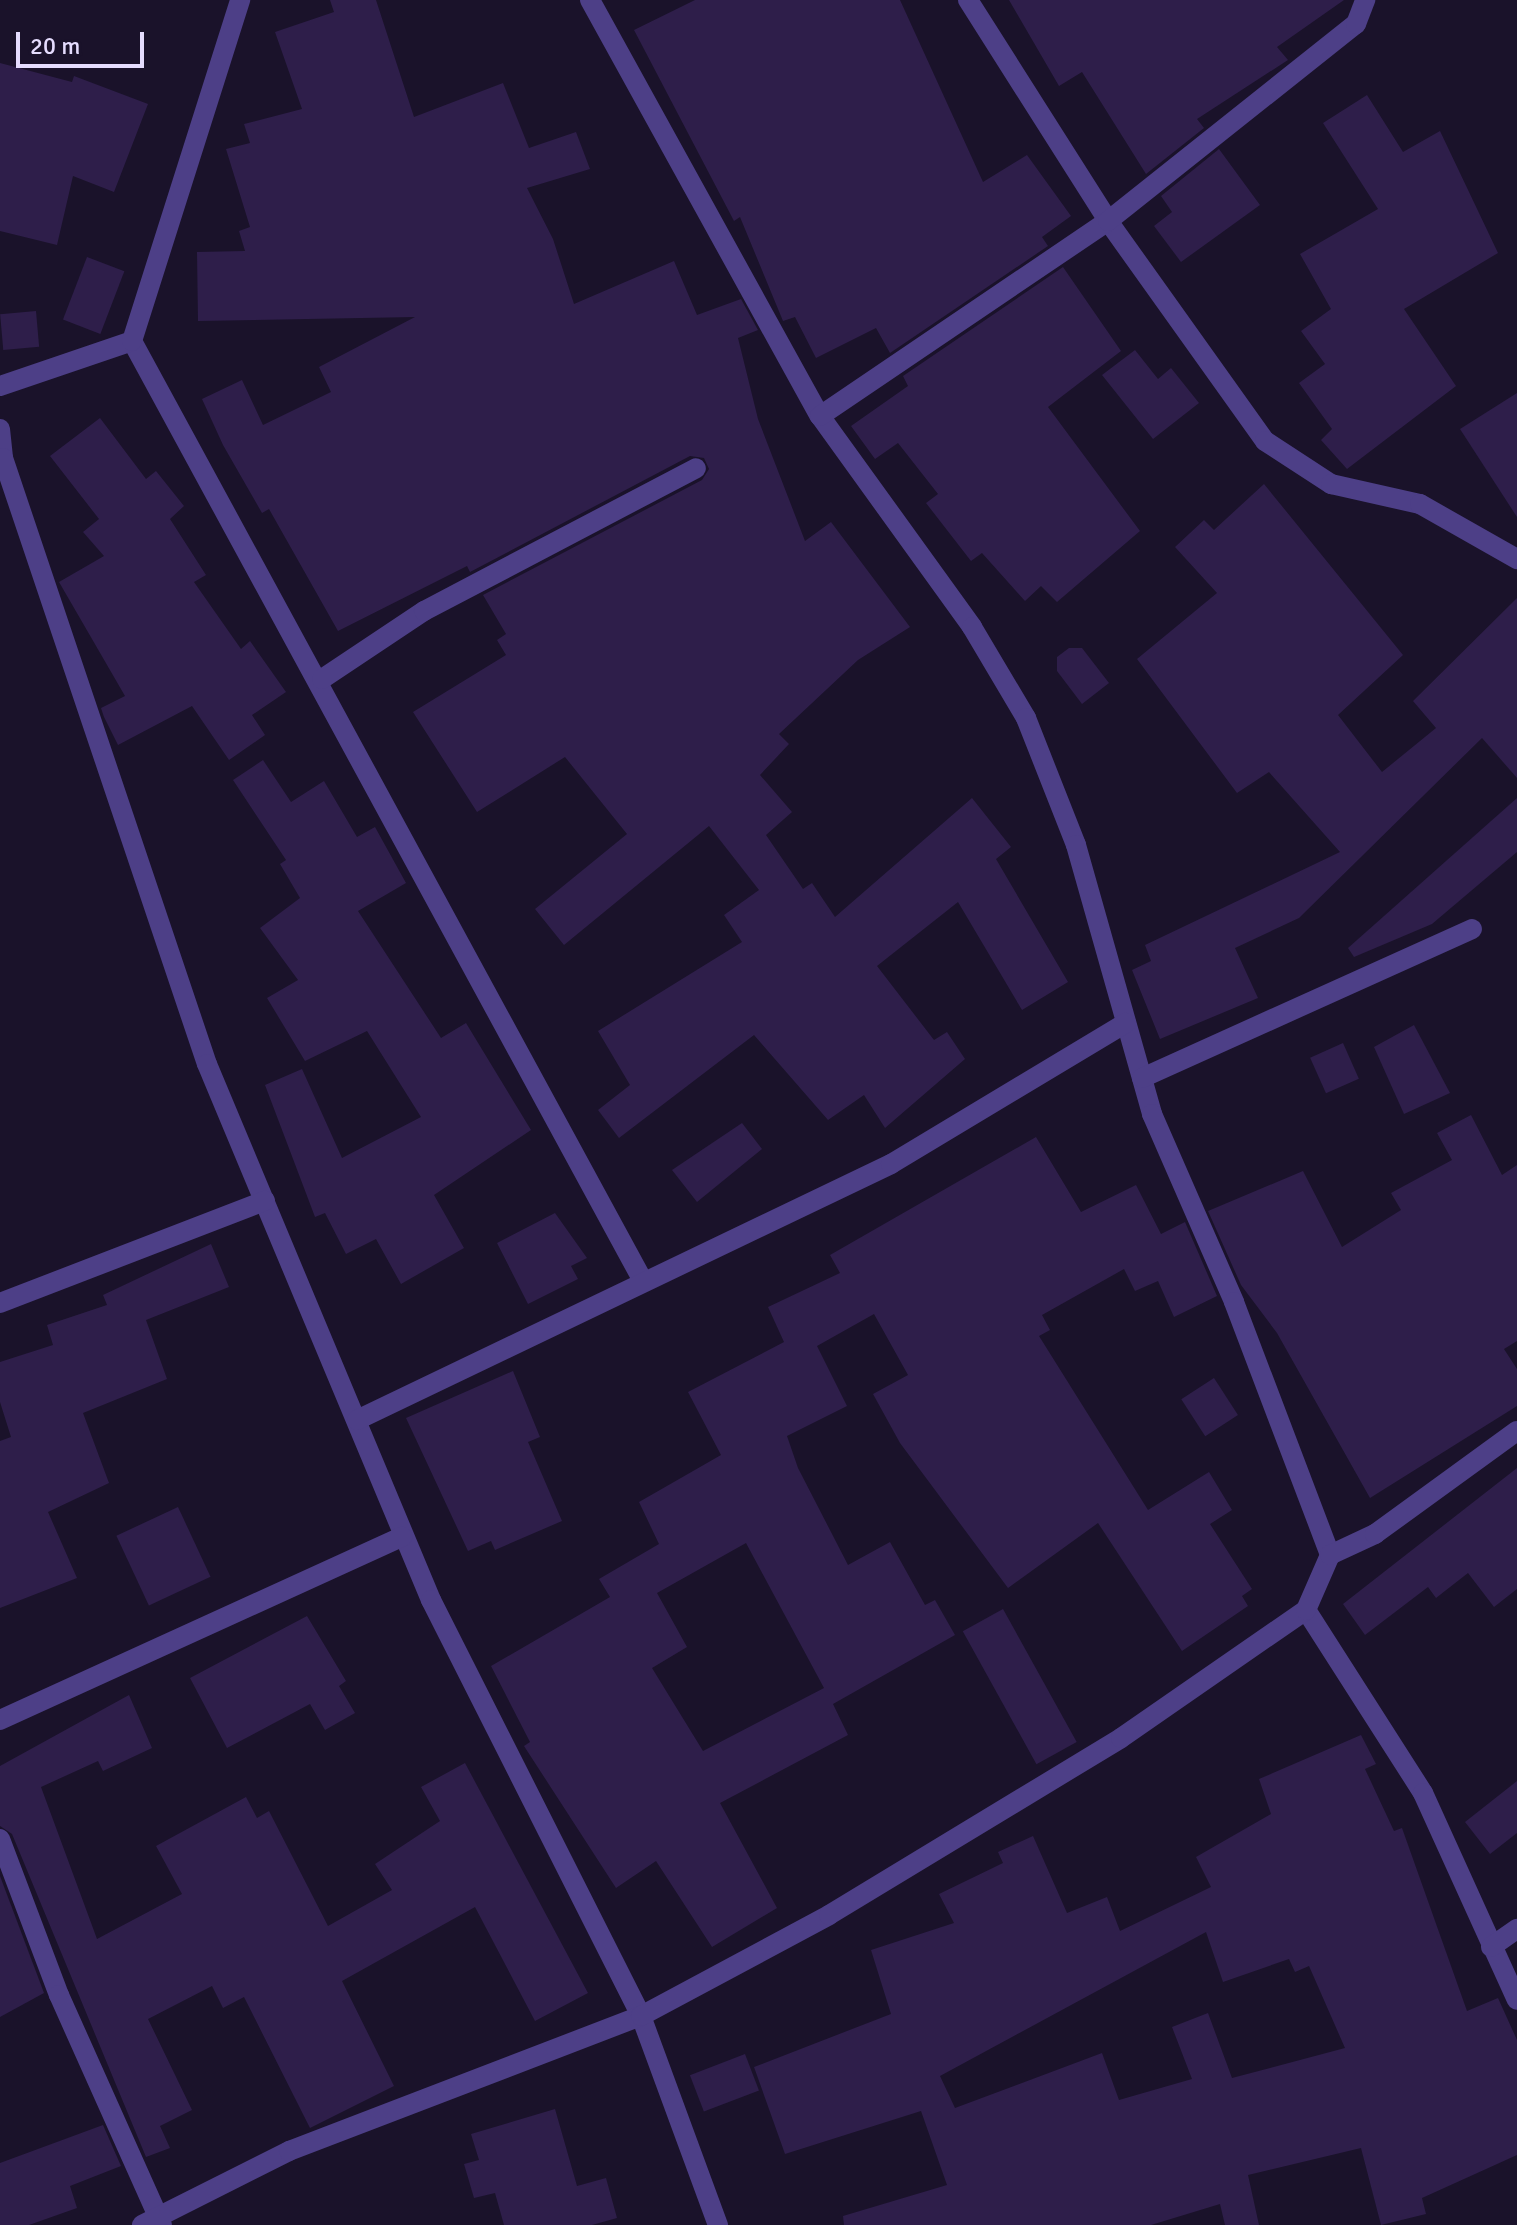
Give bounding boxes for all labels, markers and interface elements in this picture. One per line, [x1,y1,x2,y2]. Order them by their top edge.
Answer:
scale bar [20,16,148,66]
text: 20 m [30,31,80,61]

